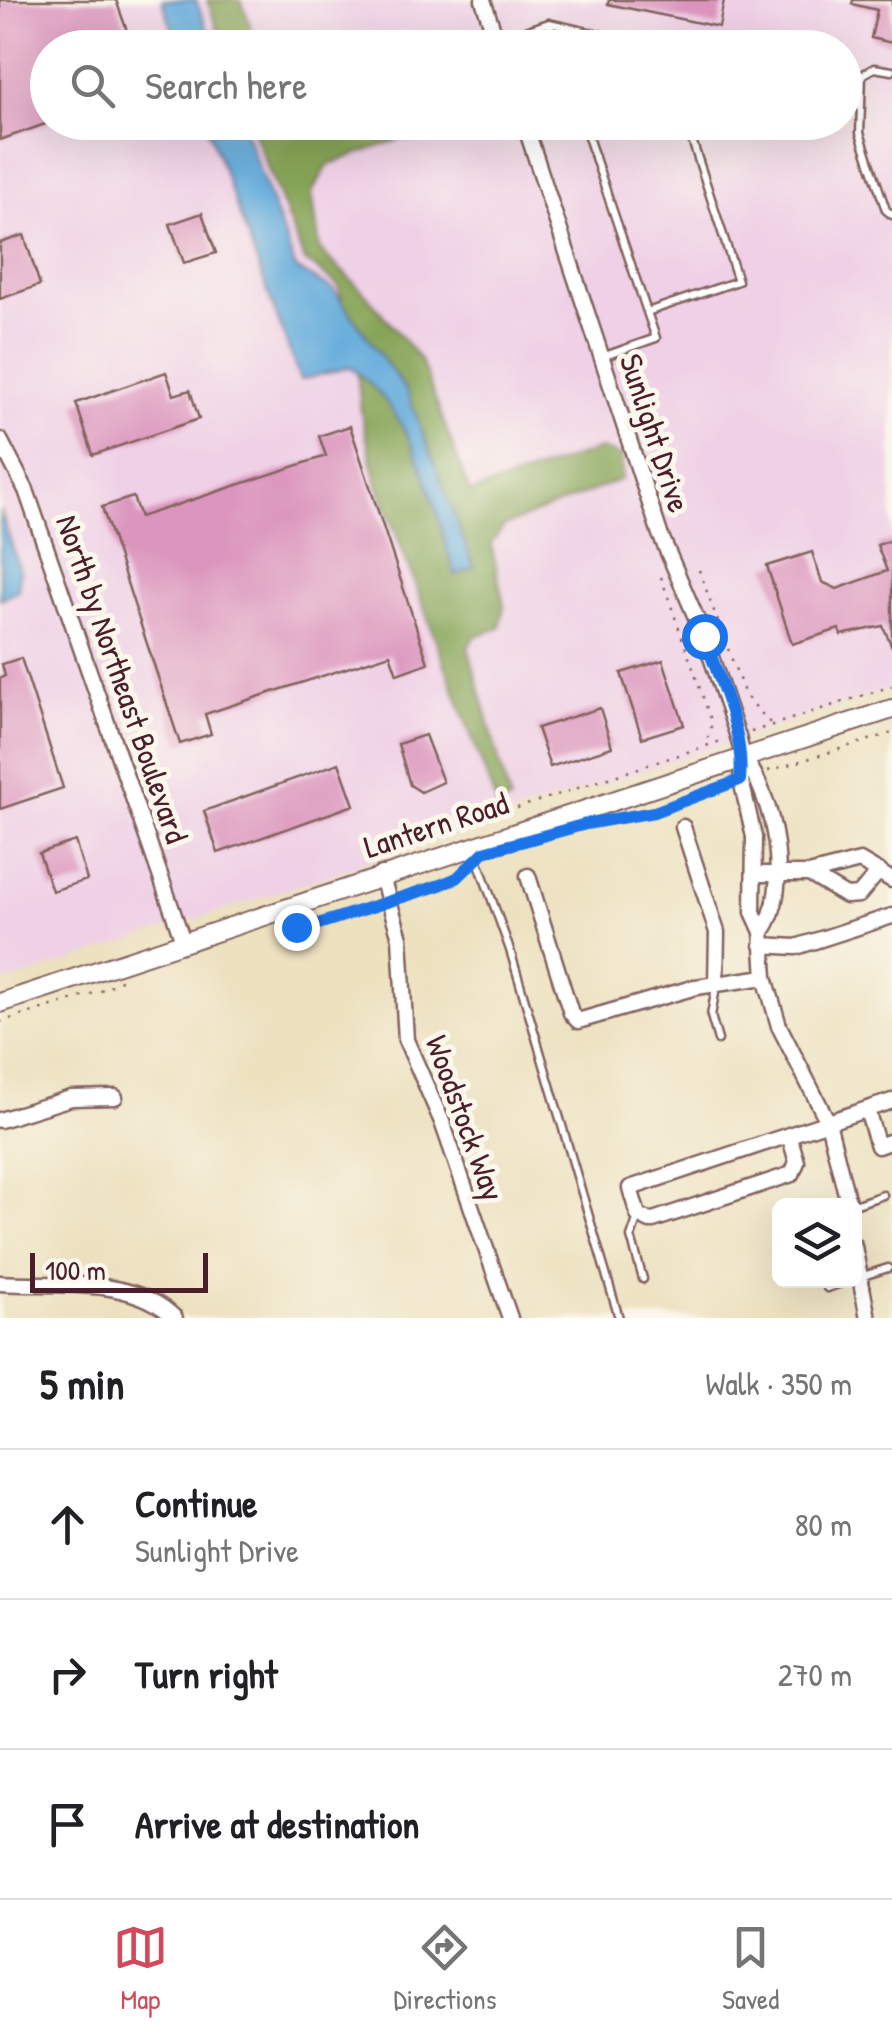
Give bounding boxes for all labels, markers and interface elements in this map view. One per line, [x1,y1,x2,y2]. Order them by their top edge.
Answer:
search box [30,30,862,140]
icon: search [65,58,120,113]
text: Search here [145,59,307,111]
street label: Sunlight Drive [610,348,701,518]
street label: North by Northeast Boulevard [46,509,199,849]
route start [682,614,728,660]
street label: Lantern Road [358,781,513,868]
route end [274,905,320,951]
street label: Woodstock Way [416,1029,515,1206]
map controls [772,1198,862,1288]
button: layers [772,1198,862,1288]
scale bar [30,1248,208,1292]
text: 100 m [45,1251,106,1289]
text: 5 min [40,1355,124,1412]
text: Walk · 350 m [706,1362,852,1405]
text: Continue [135,1477,257,1529]
icon: ahead [40,1497,95,1552]
text: 80 m [795,1503,852,1546]
text: Sunlight Drive [135,1529,299,1572]
icon: right [40,1647,95,1702]
text: Turn right [135,1648,278,1700]
text: 270 m [778,1653,852,1696]
icon: arrive [40,1797,95,1852]
text: Arrive at destination [135,1798,419,1850]
tab: Map [113,1920,168,2018]
tab: Directions [393,1920,496,2018]
tab: Saved [722,1920,779,2018]

